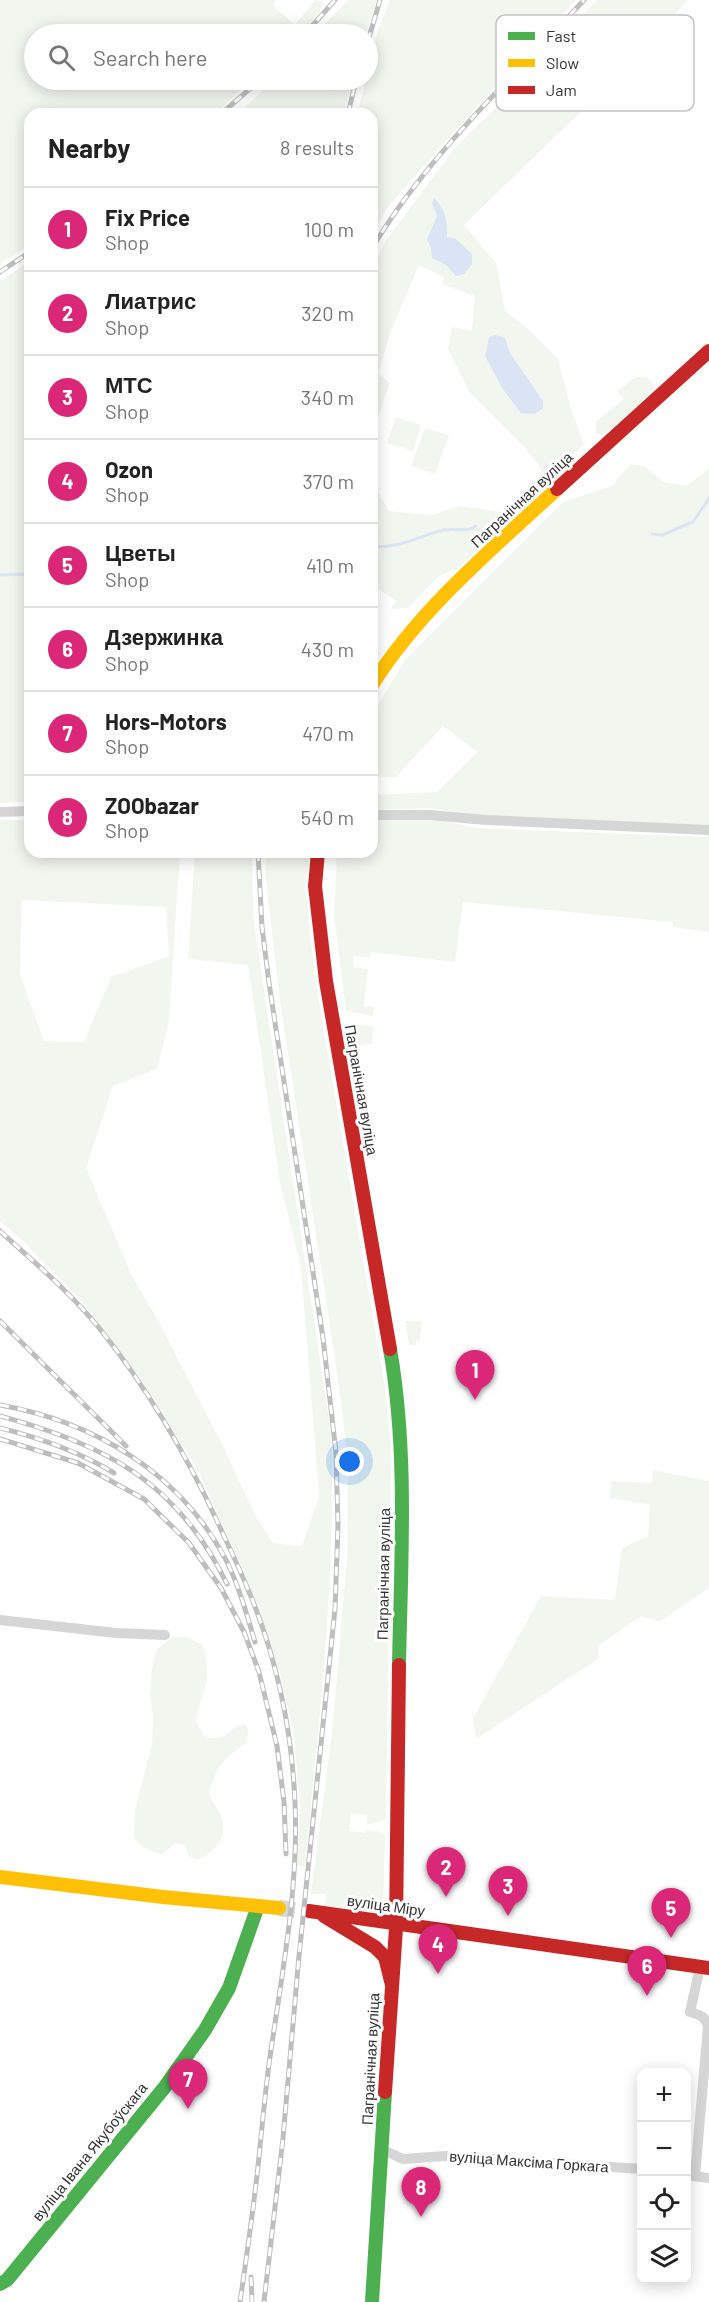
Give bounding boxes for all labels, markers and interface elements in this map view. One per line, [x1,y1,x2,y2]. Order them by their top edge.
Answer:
legend [496,15,694,111]
search box [24,24,378,90]
text: Fast [546,26,576,45]
icon: search [45,41,78,74]
text: Search here [93,44,207,70]
text: Slow [546,53,579,72]
text: Jam [546,80,577,99]
text: Nearby [48,132,130,163]
text: 8 results [280,135,354,159]
text: Fix Price [105,204,190,230]
text: 1 [64,217,71,241]
text: 100 m [304,217,354,241]
text: Shop [105,230,149,254]
text: Лиатрис [105,287,196,313]
text: 2 [62,301,73,325]
text: 320 m [301,301,354,325]
text: Shop [105,315,149,339]
text: МТС [105,371,153,397]
text: 3 [62,385,73,409]
text: 340 m [301,385,354,409]
text: Shop [105,399,149,423]
street label: Пагранічная вуліца [467,447,576,551]
text: Ozon [105,456,153,482]
text: 4 [61,469,74,493]
text: 370 m [302,469,354,493]
text: Shop [105,482,149,506]
text: Цветы [105,539,176,565]
text: 5 [62,553,73,577]
text: 410 m [306,553,354,577]
text: Shop [105,567,149,591]
text: Дзержинка [105,623,223,649]
text: 6 [62,637,73,661]
text: 430 m [301,637,354,661]
text: Shop [105,651,149,675]
text: Hors-Motors [105,708,227,734]
text: 7 [63,721,72,745]
text: 470 m [302,721,354,745]
text: Shop [105,734,149,758]
text: ZOObazar [105,792,199,818]
text: 8 [62,805,73,829]
text: 540 m [301,805,354,829]
text: Shop [105,818,149,842]
street label: Пагранічная вуліца [342,1023,382,1157]
pin: 1 [456,1350,494,1400]
your location [335,1447,364,1476]
street label: Пагранічная вуліца [373,1507,393,1640]
pin: 2 [426,1848,466,1897]
pin: 3 [488,1866,528,1916]
pin: 5 [652,1888,690,1938]
street label: вуліца Міру [346,1891,427,1919]
pin: 4 [418,1924,458,1974]
pin: 6 [628,1946,666,1996]
street label: Пагранічная вуліца [358,1992,382,2125]
pin: 7 [168,2060,207,2109]
map controls [637,2068,691,2284]
button: + [637,2068,691,2122]
street label: вуліца Івана Якубоўскага [28,2078,151,2224]
button: − [637,2122,691,2176]
street label: вуліца Максіма Горкага [449,2146,610,2176]
pin: 8 [402,2168,440,2217]
button: locate [637,2176,691,2230]
button: layers [637,2230,691,2284]

